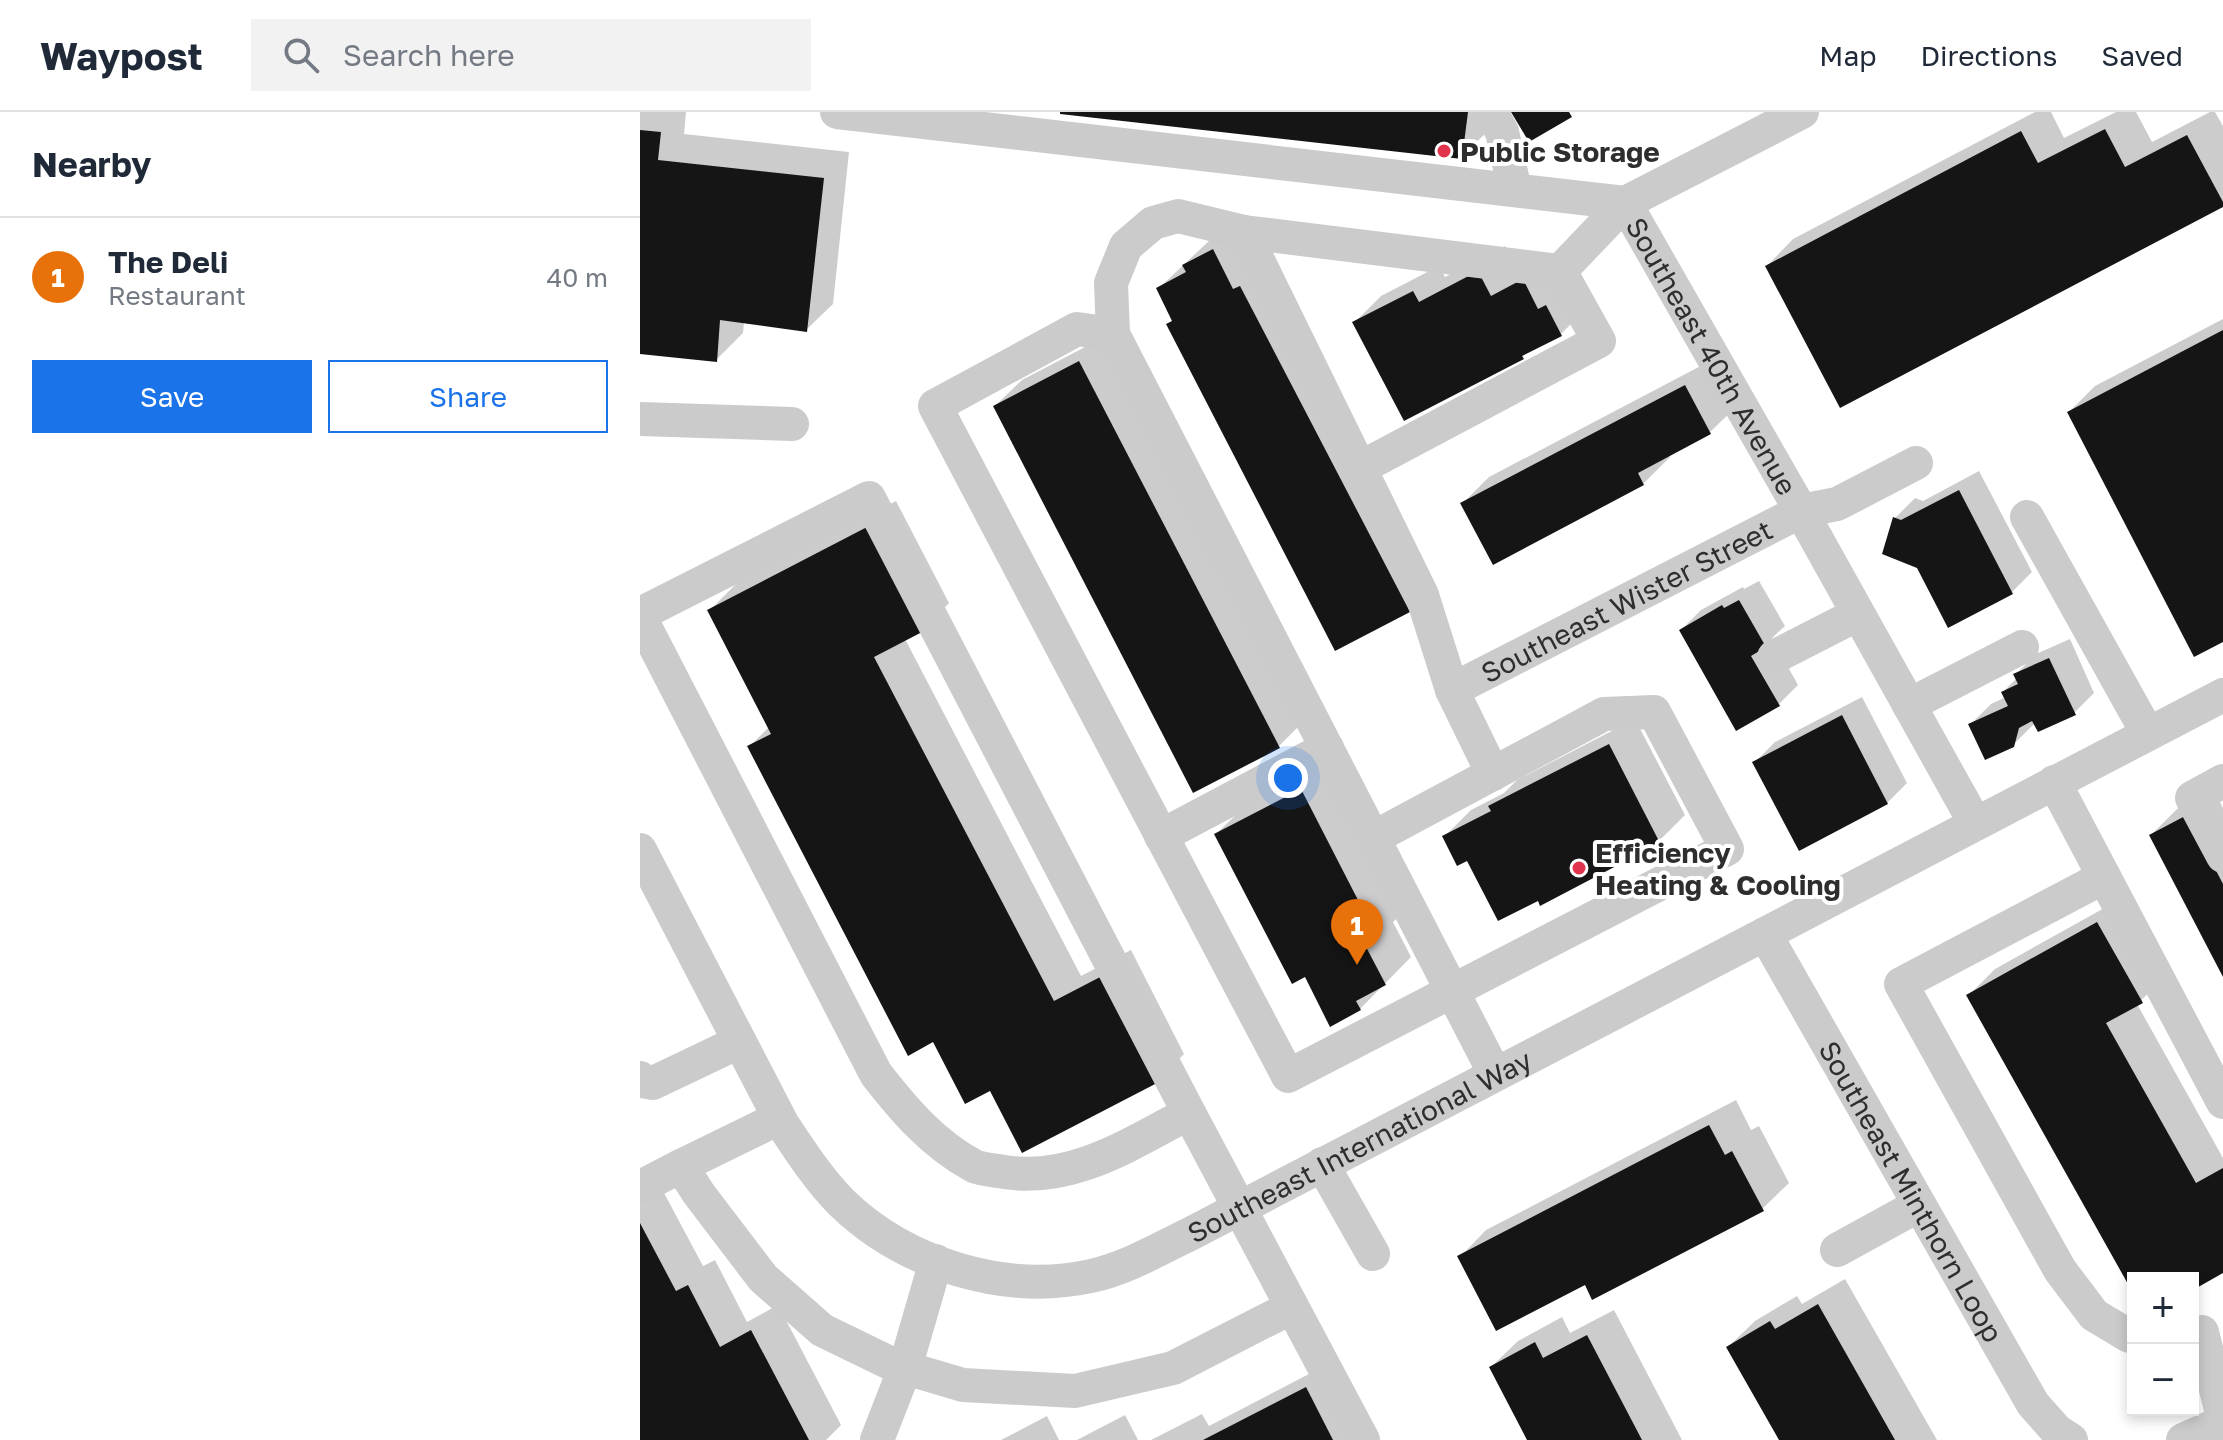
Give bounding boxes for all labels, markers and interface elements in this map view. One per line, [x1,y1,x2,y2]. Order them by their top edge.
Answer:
search box [251,19,811,91]
text: Waypost [40,33,203,78]
icon: search [279,33,323,77]
text: Search here [343,37,515,73]
text: Map [1819,39,1876,72]
text: Directions [1920,39,2057,72]
text: Saved [2101,39,2183,72]
place label: Public Storage [1460,135,1660,168]
marker: Public Storage [1435,142,1453,160]
text: Nearby [32,144,152,184]
street label: Southeast 40th Avenue [1620,211,1805,500]
text: The Deli [108,244,228,280]
text: 1 [51,262,65,293]
text: 40 m [547,262,608,293]
text: Restaurant [108,280,246,311]
button: Save [32,360,312,433]
button: Share [328,360,608,433]
street label: Southeast Wister Street [1475,512,1778,689]
your location [1268,758,1308,798]
place label: Efficiency Heating & Cooling [1595,836,1841,901]
marker: Efficiency Heating & Cooling [1570,859,1588,877]
pin: 1 [1331,899,1383,965]
street label: Southeast Minthorn Loop [1813,1035,2010,1347]
street label: Southeast International Way [1182,1042,1537,1249]
map controls [2127,1272,2199,1416]
button: + [2127,1272,2199,1344]
button: − [2127,1344,2199,1416]

